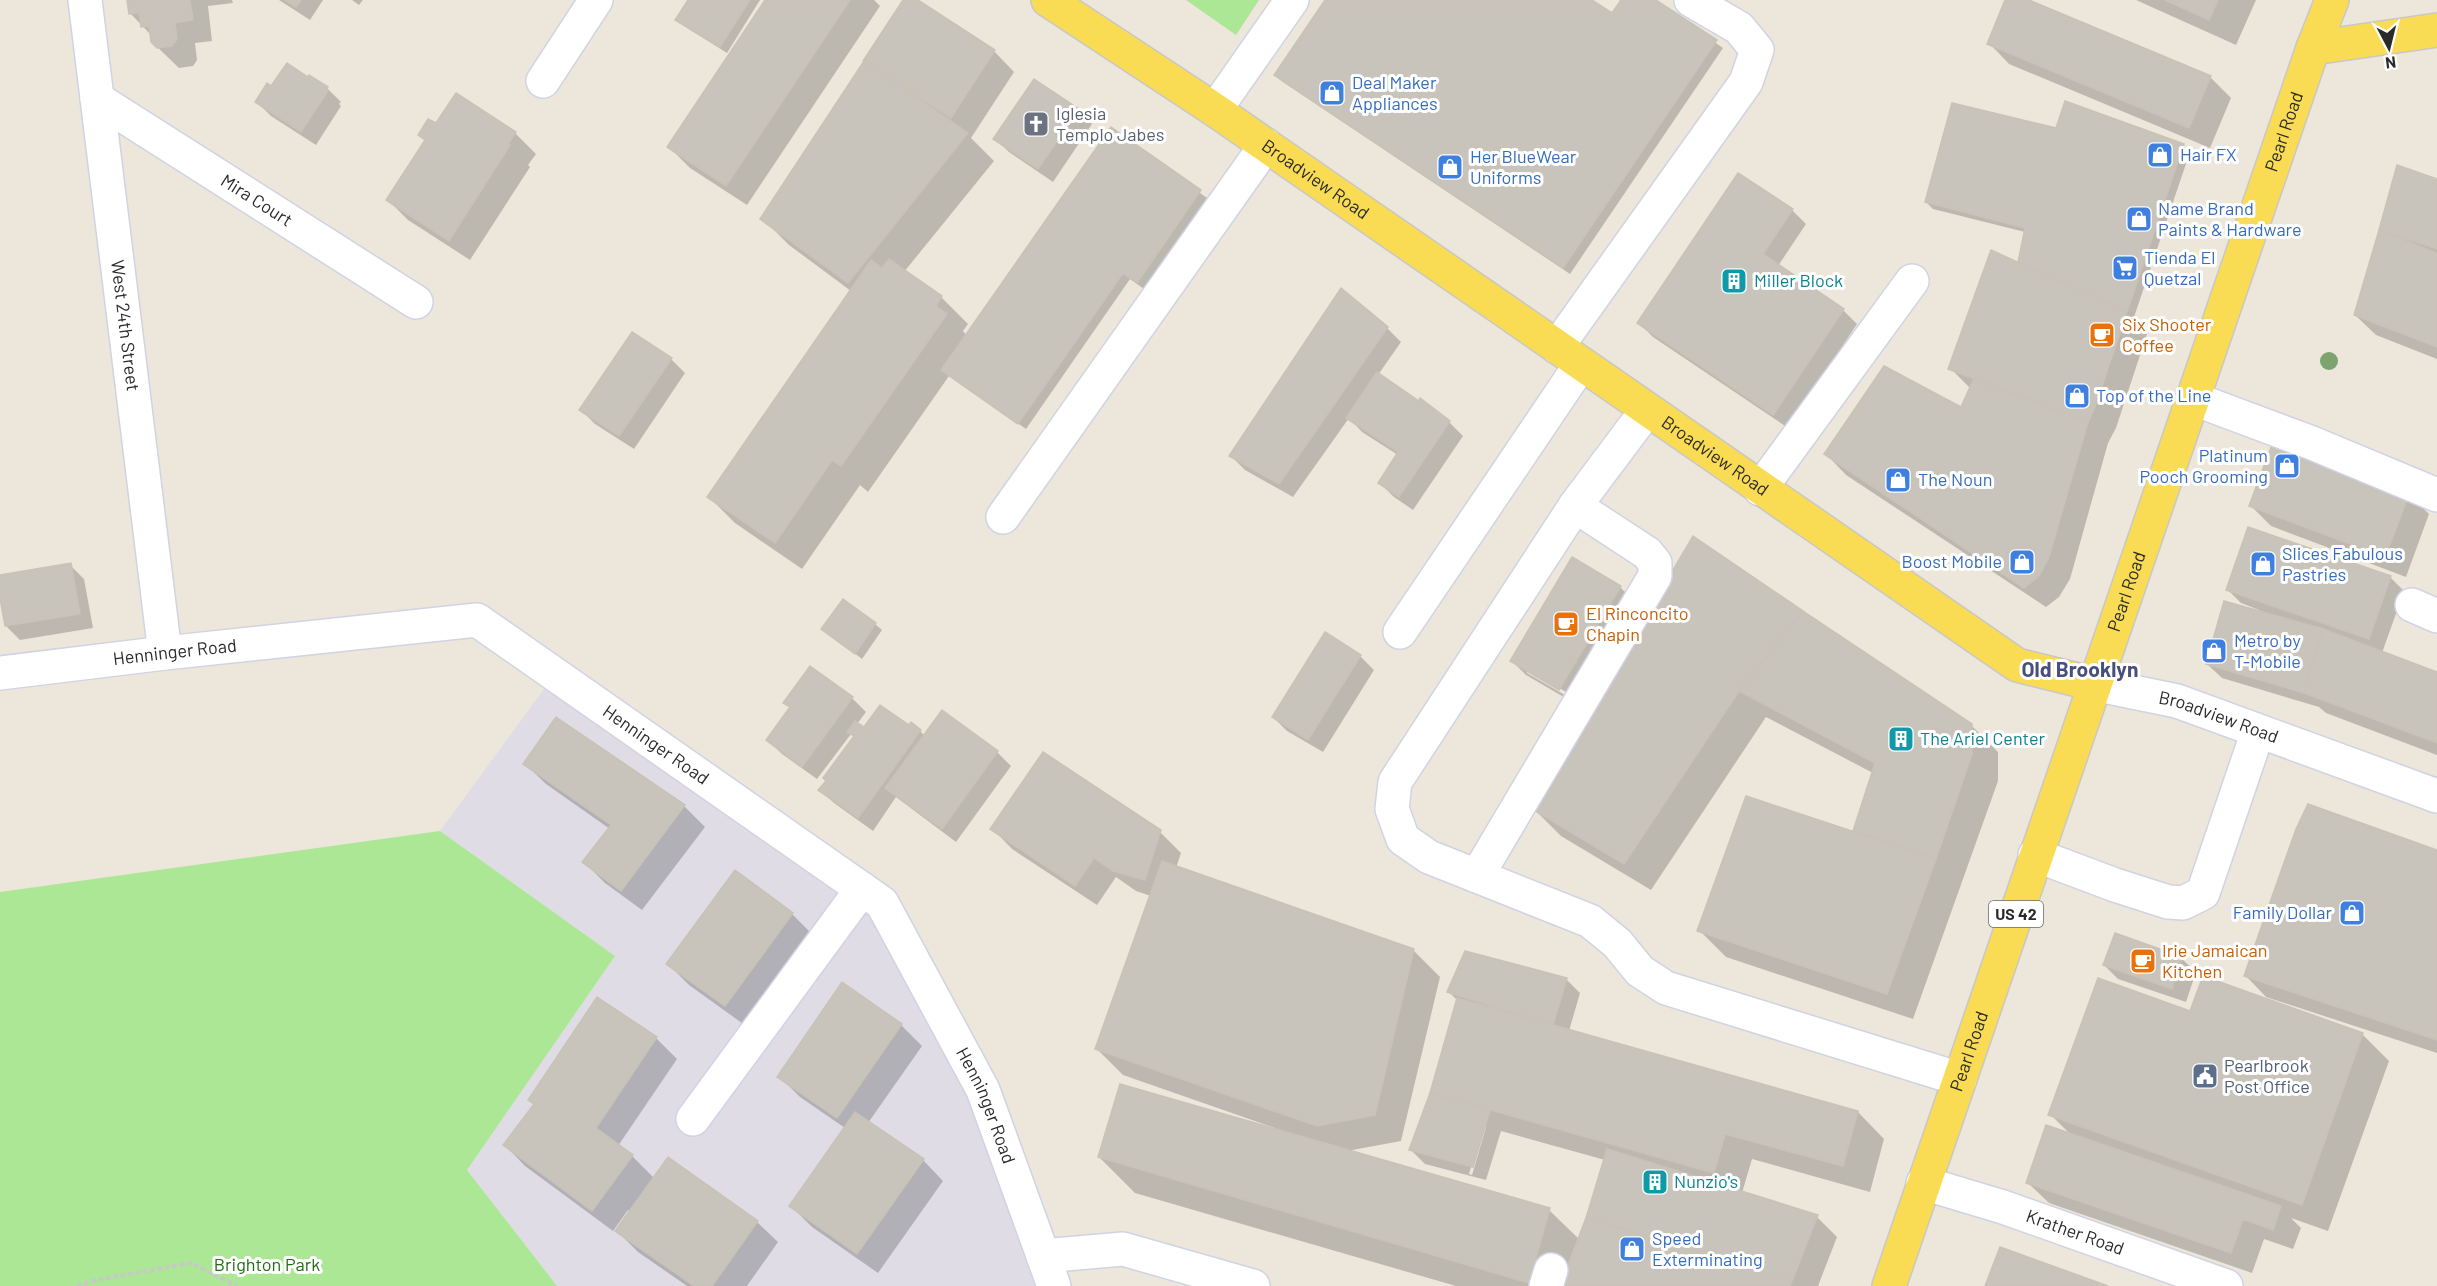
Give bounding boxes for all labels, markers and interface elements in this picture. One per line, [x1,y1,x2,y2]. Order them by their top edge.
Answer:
north arrow [2359,18,2419,78]
text: N [2384,53,2397,73]
place label: Deal Maker Appliances [1352,71,1438,114]
shop icon: Deal Maker Appliances [1317,78,1347,108]
street label: Pearl Road [2259,89,2307,174]
place label: Iglesia Templo Jabes [1056,102,1164,145]
church icon: Iglesia Templo Jabes [1021,109,1051,139]
street label: Broadview Road [1258,134,1374,223]
shop icon: Hair FX [2145,140,2175,170]
place label: Hair FX [2180,143,2237,165]
place label: Her BlueWear Uniforms [1470,145,1577,188]
shop icon: Her BlueWear Uniforms [1435,152,1465,182]
street label: Mira Court [217,169,297,231]
place label: Name Brand Paints & Hardware [2158,197,2302,240]
shop icon: Name Brand Paints & Hardware [2124,204,2154,234]
place label: Tienda El Quetzal [2144,246,2215,289]
supermarket icon: Tienda El Quetzal [2110,253,2140,283]
street label: West 24th Street [107,259,145,392]
building icon: Miller Block [1719,266,1749,296]
place label: Miller Block [1754,269,1843,291]
place label: Six Shooter Coffee [2122,313,2212,356]
cafe icon: Six Shooter Coffee [2087,320,2117,350]
shop icon: Top of the Line [2062,381,2092,411]
place label: Top of the Line [2096,384,2211,406]
street label: Broadview Road [1658,410,1773,500]
place label: Platinum Pooch Grooming [2139,444,2268,487]
shop icon: Platinum Pooch Grooming [2272,451,2302,481]
shop icon: The Noun [1883,465,1913,495]
place label: The Noun [1918,468,1992,490]
place label: Slices Fabulous Pastries [2282,542,2403,585]
shop icon: Boost Mobile [2007,547,2037,577]
street label: Pearl Road [2102,548,2150,634]
shop icon: Slices Fabulous Pastries [2248,549,2278,579]
place label: Boost Mobile [1901,550,2002,572]
place label: El Rinconcito Chapin [1586,602,1689,645]
cafe icon: El Rinconcito Chapin [1551,609,1581,639]
place label: Metro by T-Mobile [2234,629,2301,672]
street label: Henninger Road [112,633,238,669]
shop icon: Metro by T-Mobile [2199,636,2229,666]
district label: Old Brooklyn [2022,656,2138,681]
street label: Broadview Road [2157,686,2282,747]
street label: Henninger Road [599,699,714,789]
building icon: The Ariel Center [1886,724,1916,754]
place label: The Ariel Center [1920,727,2045,749]
shop icon: Family Dollar [2337,898,2367,928]
road number: US 42 [1989,901,2043,927]
place label: Family Dollar [2233,901,2332,923]
place label: Irie Jamaican Kitchen [2162,939,2268,982]
cafe icon: Irie Jamaican Kitchen [2128,946,2158,976]
street label: Pearl Road [1945,1008,1992,1094]
street label: Henninger Road [952,1043,1021,1166]
place label: Pearlbrook Post Office [2224,1054,2310,1097]
public building icon: Pearlbrook Post Office [2190,1061,2220,1091]
building icon: Nunzio's [1640,1167,1670,1197]
place label: Nunzio's [1674,1170,1738,1192]
street label: Krather Road [2023,1204,2127,1259]
place label: Speed Exterminating [1652,1227,1763,1270]
shop icon: Speed Exterminating [1617,1234,1647,1264]
park label: Brighton Park [214,1253,320,1275]

